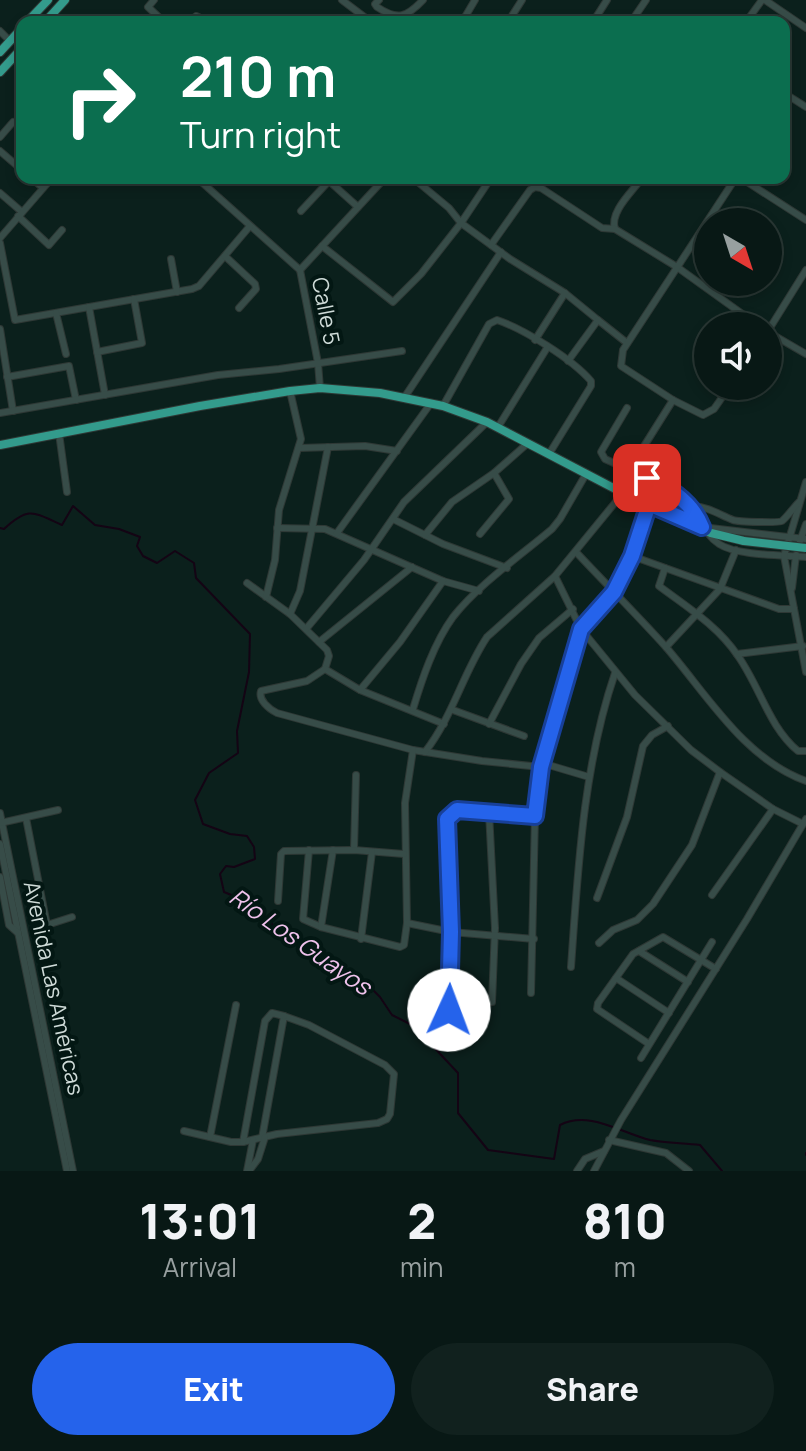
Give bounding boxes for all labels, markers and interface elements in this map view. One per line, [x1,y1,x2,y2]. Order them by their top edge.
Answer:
text: 210 m [180,37,336,114]
icon: right [48,48,152,152]
text: Turn right [180,110,341,159]
north arrow [694,208,782,296]
map controls [694,208,782,400]
street label: Calle 5 [305,275,347,347]
button: sound [694,312,782,400]
pin [613,444,681,512]
icon: arrive [625,456,669,500]
street label: Avenida Las Américas [17,878,91,1098]
water label: Río Los Guayos [223,880,380,1003]
position arrow [407,968,491,1052]
text: 13:01 [139,1188,261,1253]
text: 2 [407,1188,436,1253]
text: 810 [583,1188,667,1253]
text: Arrival [163,1249,237,1285]
text: min [400,1249,443,1285]
text: m [614,1249,636,1285]
button: Exit [32,1343,395,1435]
button: Share [411,1343,774,1435]

